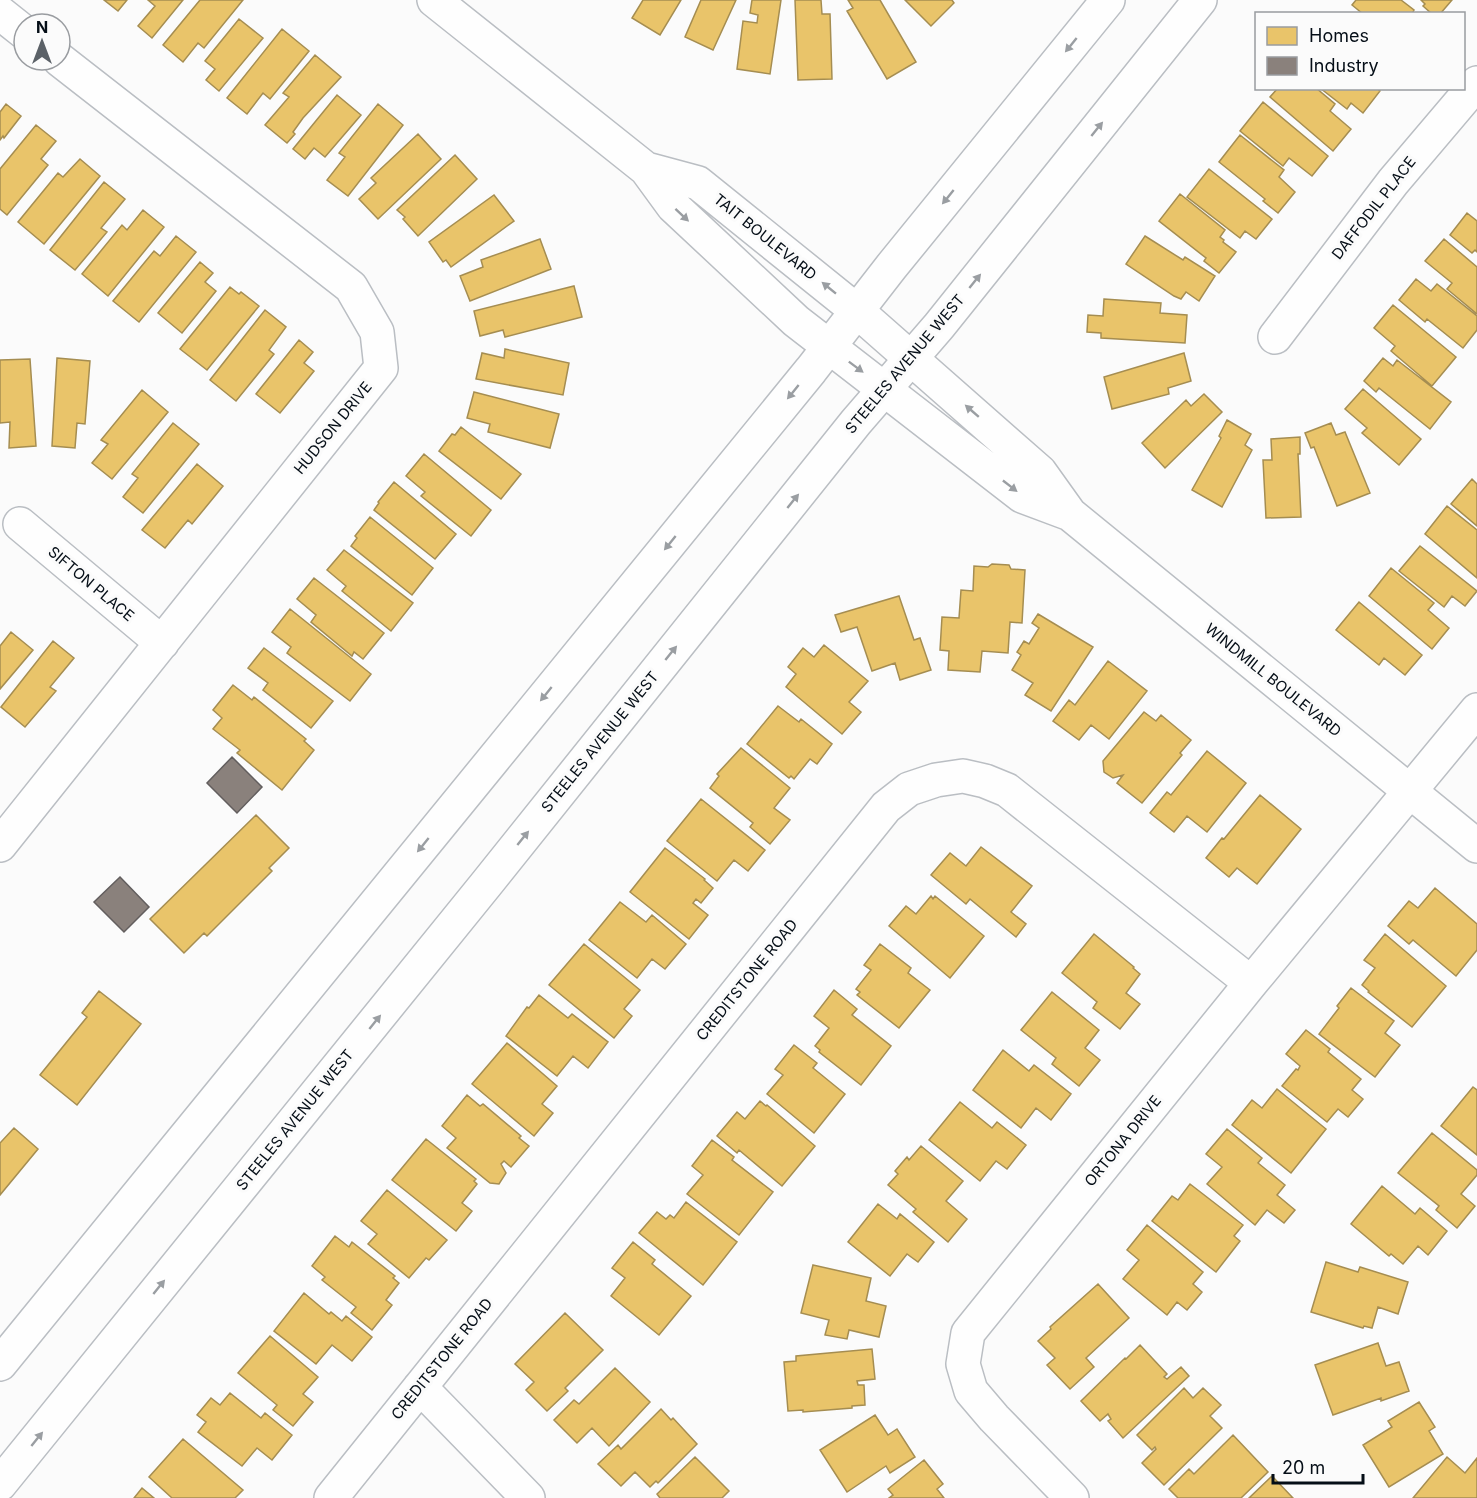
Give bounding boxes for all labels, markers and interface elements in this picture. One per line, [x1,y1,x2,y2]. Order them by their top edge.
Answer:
north arrow [12,12,72,72]
legend [1255,12,1465,90]
text: N [36,17,48,37]
text: Homes [1309,25,1369,46]
one-way arrow [1066,38,1078,53]
text: Industry [1309,55,1379,76]
one-way arrow [1091,121,1103,136]
street label: DAFFODIL PLACE [1328,152,1420,263]
street label: TAIT BOULEVARD [710,189,821,284]
one-way arrow [942,189,955,205]
one-way arrow [675,207,689,221]
one-way arrow [968,274,981,289]
one-way arrow [821,283,836,295]
street label: STEELES AVENUE WEST [841,290,969,437]
one-way arrow [848,361,864,373]
street label: HUDSON DRIVE [289,378,376,478]
one-way arrow [787,384,800,399]
one-way arrow [964,404,979,418]
one-way arrow [1003,480,1018,492]
one-way arrow [787,493,799,508]
one-way arrow [663,535,676,551]
street label: SIFTON PLACE [44,542,138,625]
street label: WINDMILL BOULEVARD [1201,619,1345,740]
one-way arrow [665,645,678,661]
street label: STEELES AVENUE WEST [537,667,662,816]
one-way arrow [541,687,553,702]
one-way arrow [517,830,530,846]
one-way arrow [417,838,430,853]
street label: CREDITSTONE ROAD [692,915,801,1044]
one-way arrow [368,1014,380,1029]
street label: STEELES AVENUE WEST [232,1045,357,1194]
street label: ORTONA DRIVE [1080,1091,1165,1190]
one-way arrow [153,1280,165,1295]
street label: CREDITSTONE ROAD [387,1294,496,1423]
one-way arrow [30,1431,43,1447]
scale bar [1273,1447,1363,1485]
text: 20 m [1282,1457,1325,1478]

